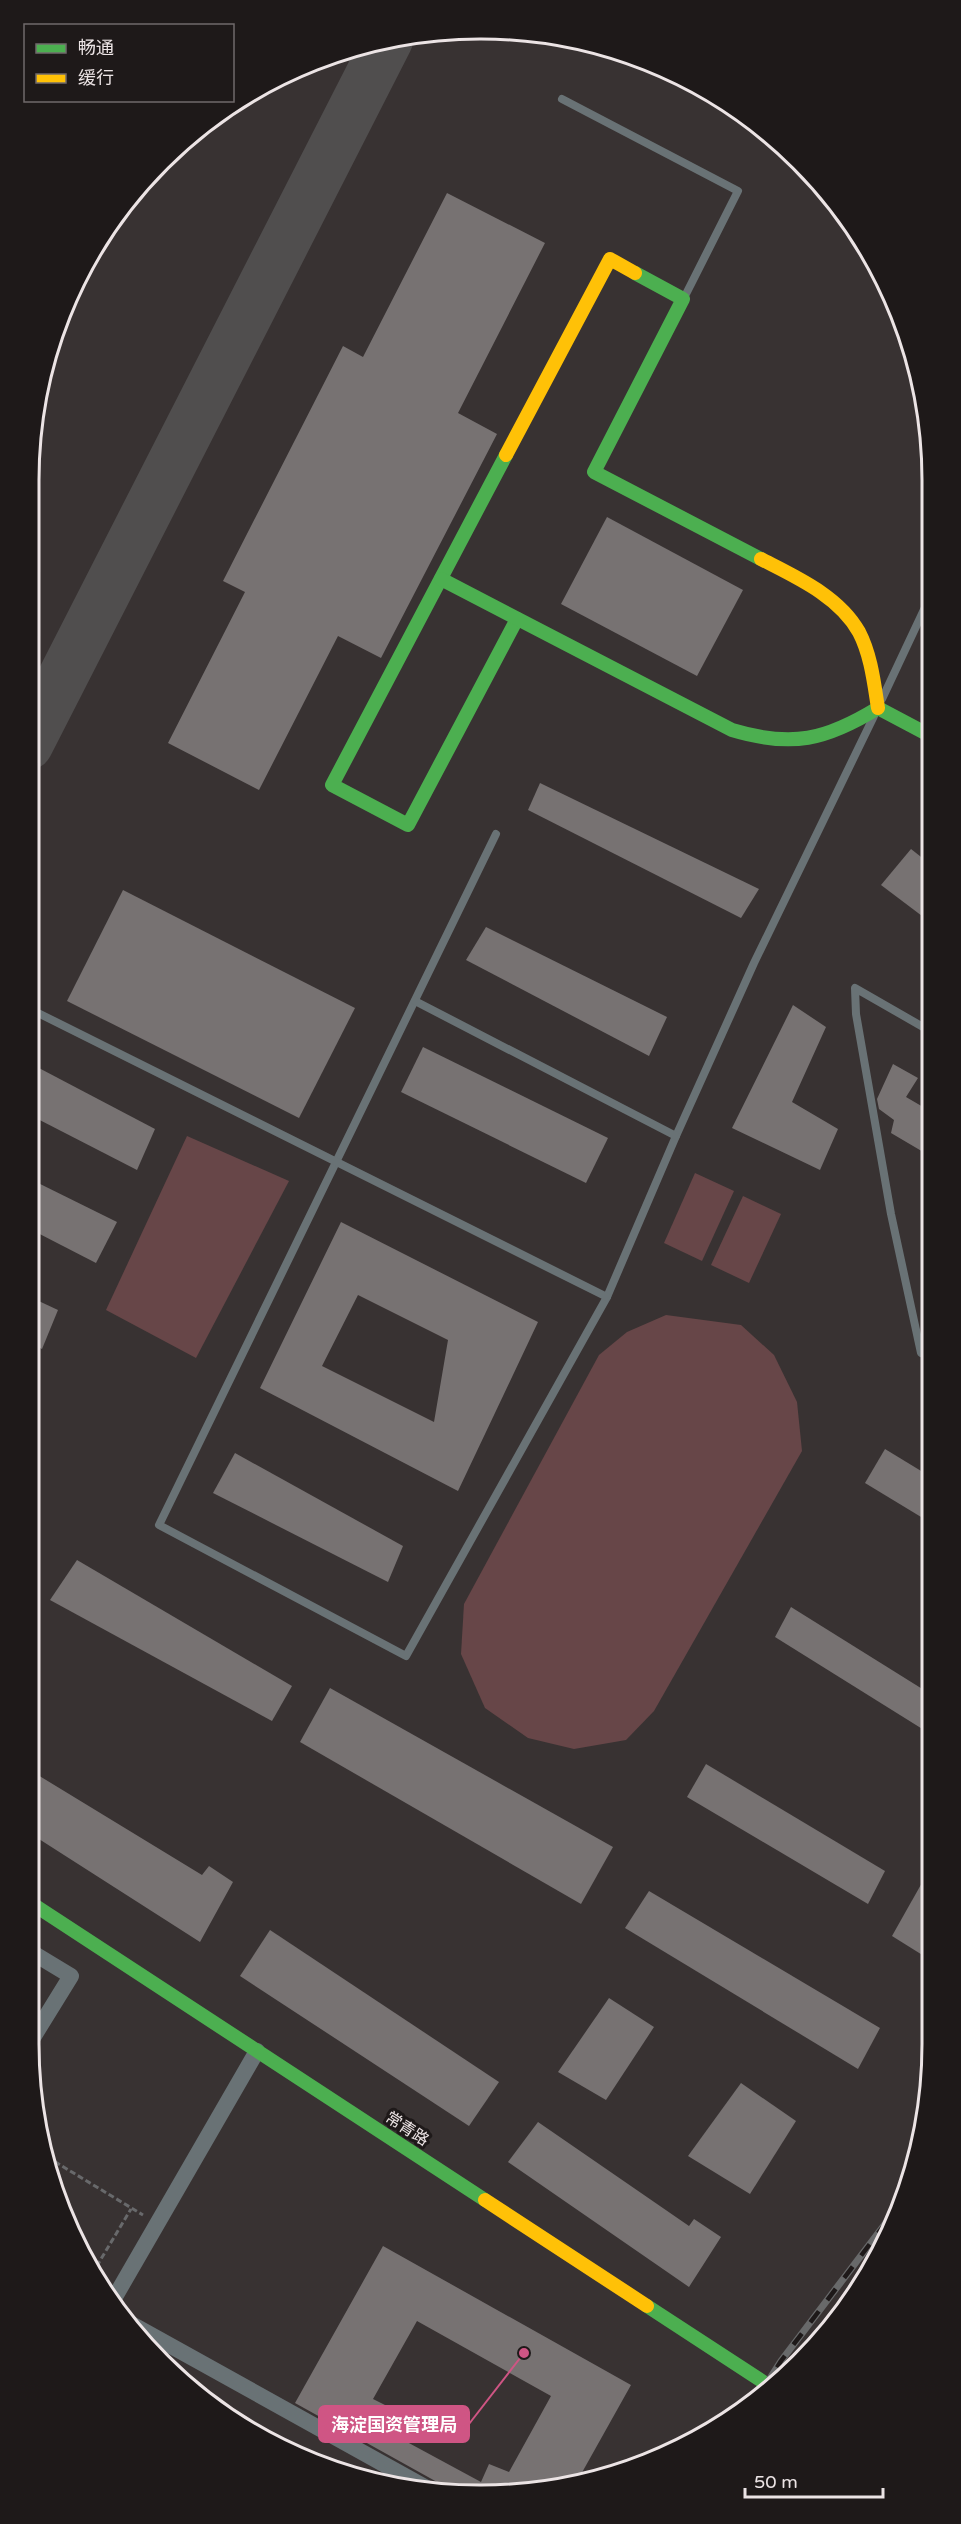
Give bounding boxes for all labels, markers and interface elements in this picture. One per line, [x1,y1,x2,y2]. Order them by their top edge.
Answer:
legend [24,24,234,102]
text: 畅通 [78,37,114,59]
text: 缓行 [78,67,114,89]
street label: 常青路 [381,2108,433,2150]
callout: 海淀国资管理局 [319,2406,469,2442]
text: 海淀国资管理局 [331,2414,457,2436]
scale bar [745,2461,883,2499]
text: 50 m [754,2471,798,2493]

